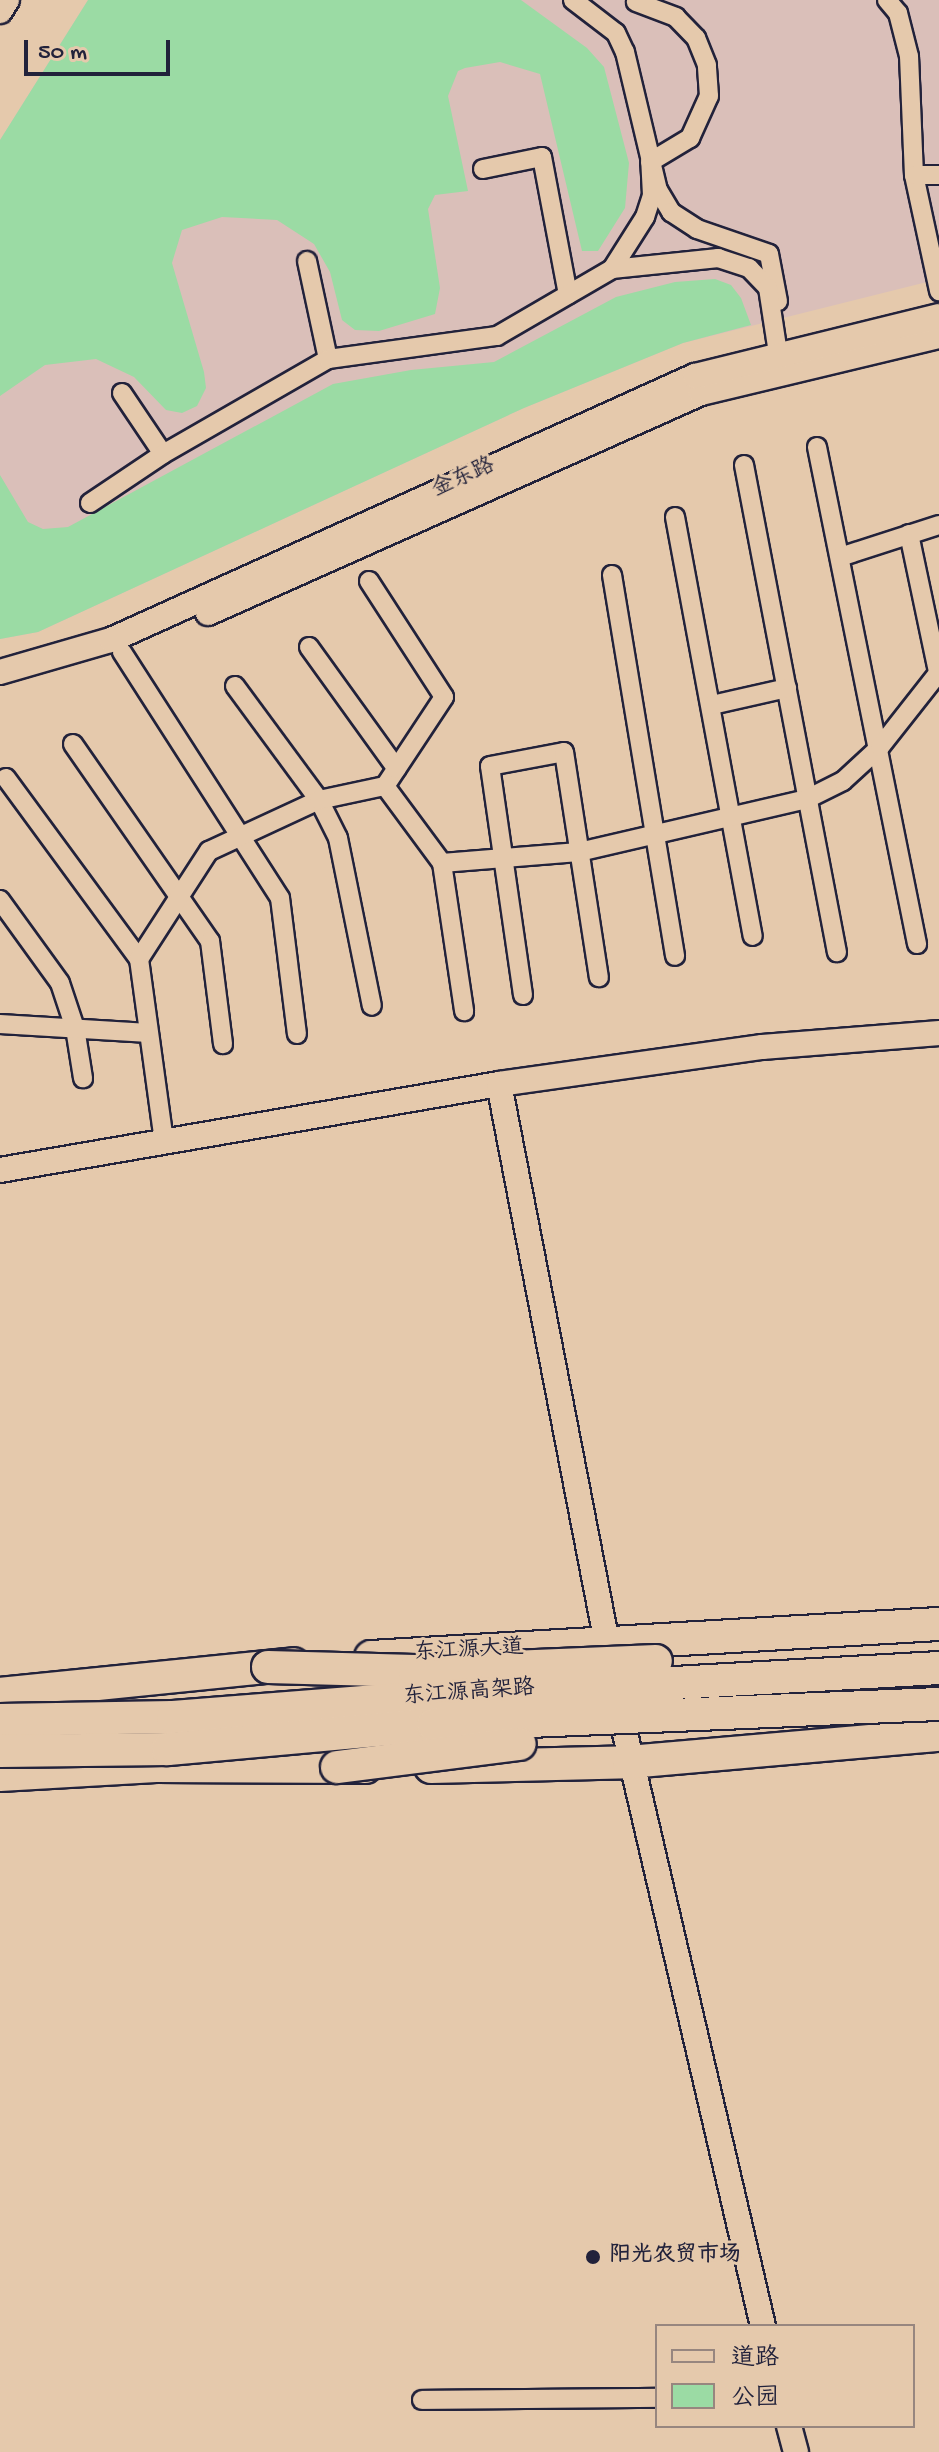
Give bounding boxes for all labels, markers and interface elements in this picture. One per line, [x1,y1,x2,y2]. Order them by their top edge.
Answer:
scale bar [28,24,174,74]
text: 50 m [38,39,87,68]
street label: 金东路 [428,454,500,504]
street label: 东江源大道 [413,1636,525,1668]
street label: 东江源高架路 [402,1676,536,1712]
place label: 阳光农贸市场 [609,2244,741,2270]
marker: 阳光农贸市场 [584,2248,602,2266]
legend [655,2324,915,2428]
text: 道路 [731,2345,779,2374]
text: 公园 [731,2385,779,2414]

